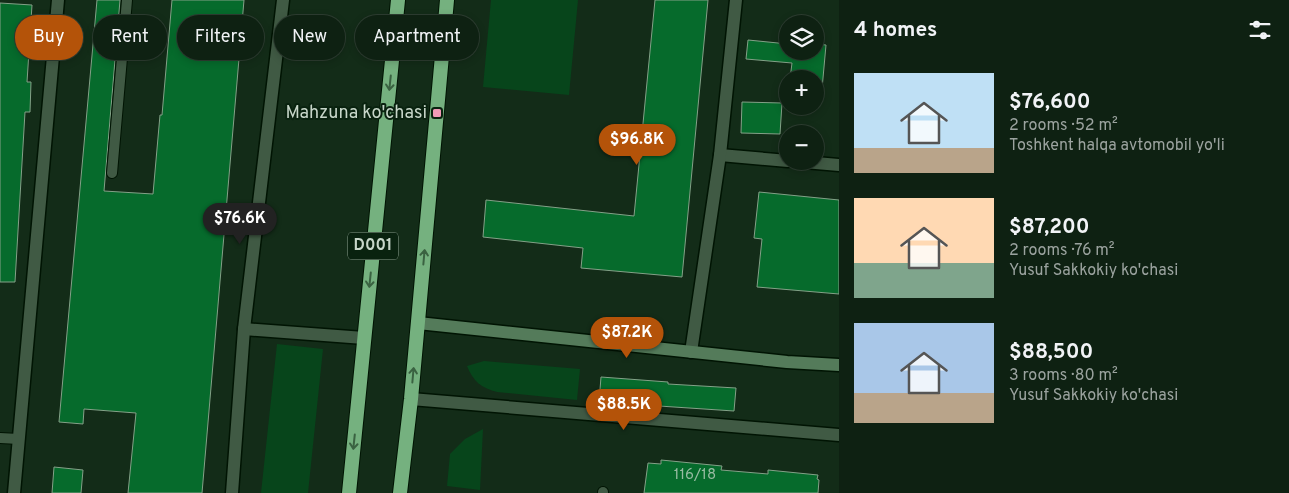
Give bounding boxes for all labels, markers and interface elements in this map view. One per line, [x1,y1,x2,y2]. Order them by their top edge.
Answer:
chip: Buy [15,15,83,60]
chip: Rent [93,15,167,60]
chip: Filters [177,15,264,60]
chip: New [274,15,345,60]
chip: Apartment [355,15,479,60]
map controls [779,15,824,170]
button: layers [779,15,824,60]
icon: filters [1246,16,1274,44]
text: 4 homes [854,17,937,44]
button: + [779,70,824,115]
one-way arrow [385,75,395,91]
text: $76,600 [1009,89,1091,116]
icon: home [894,93,954,153]
place label: Mahzuna ko'chasi [286,102,427,125]
marker: Mahzuna ko'chasi [431,107,443,119]
text: 2 rooms · 52 m² [1009,116,1118,136]
pin: $96.8K [596,124,678,166]
button: − [779,125,824,170]
text: $96.8K [610,130,664,150]
text: Toshkent halqa avtomobil yo'li [1009,136,1225,156]
pin: $76.6K [199,202,281,245]
text: $76.6K [214,209,266,229]
text: $87,200 [1009,214,1090,241]
icon: home [894,218,954,278]
road number: D001 [348,232,398,260]
text: 2 rooms · 76 m² [1009,241,1115,261]
one-way arrow [419,249,428,265]
text: Yusuf Sakkokiy ko'chasi [1009,261,1178,281]
one-way arrow [365,272,375,288]
pin: $87.2K [586,316,668,359]
text: $87.2K [602,323,652,343]
text: $88,500 [1009,339,1093,366]
icon: home [894,343,954,403]
text: 3 rooms · 80 m² [1009,366,1118,386]
one-way arrow [408,367,418,383]
text: Yusuf Sakkokiy ko'chasi [1009,386,1178,406]
pin: $88.5K [583,388,665,431]
text: $88.5K [597,395,651,415]
one-way arrow [349,433,359,449]
house number: 116/18 [674,466,716,485]

